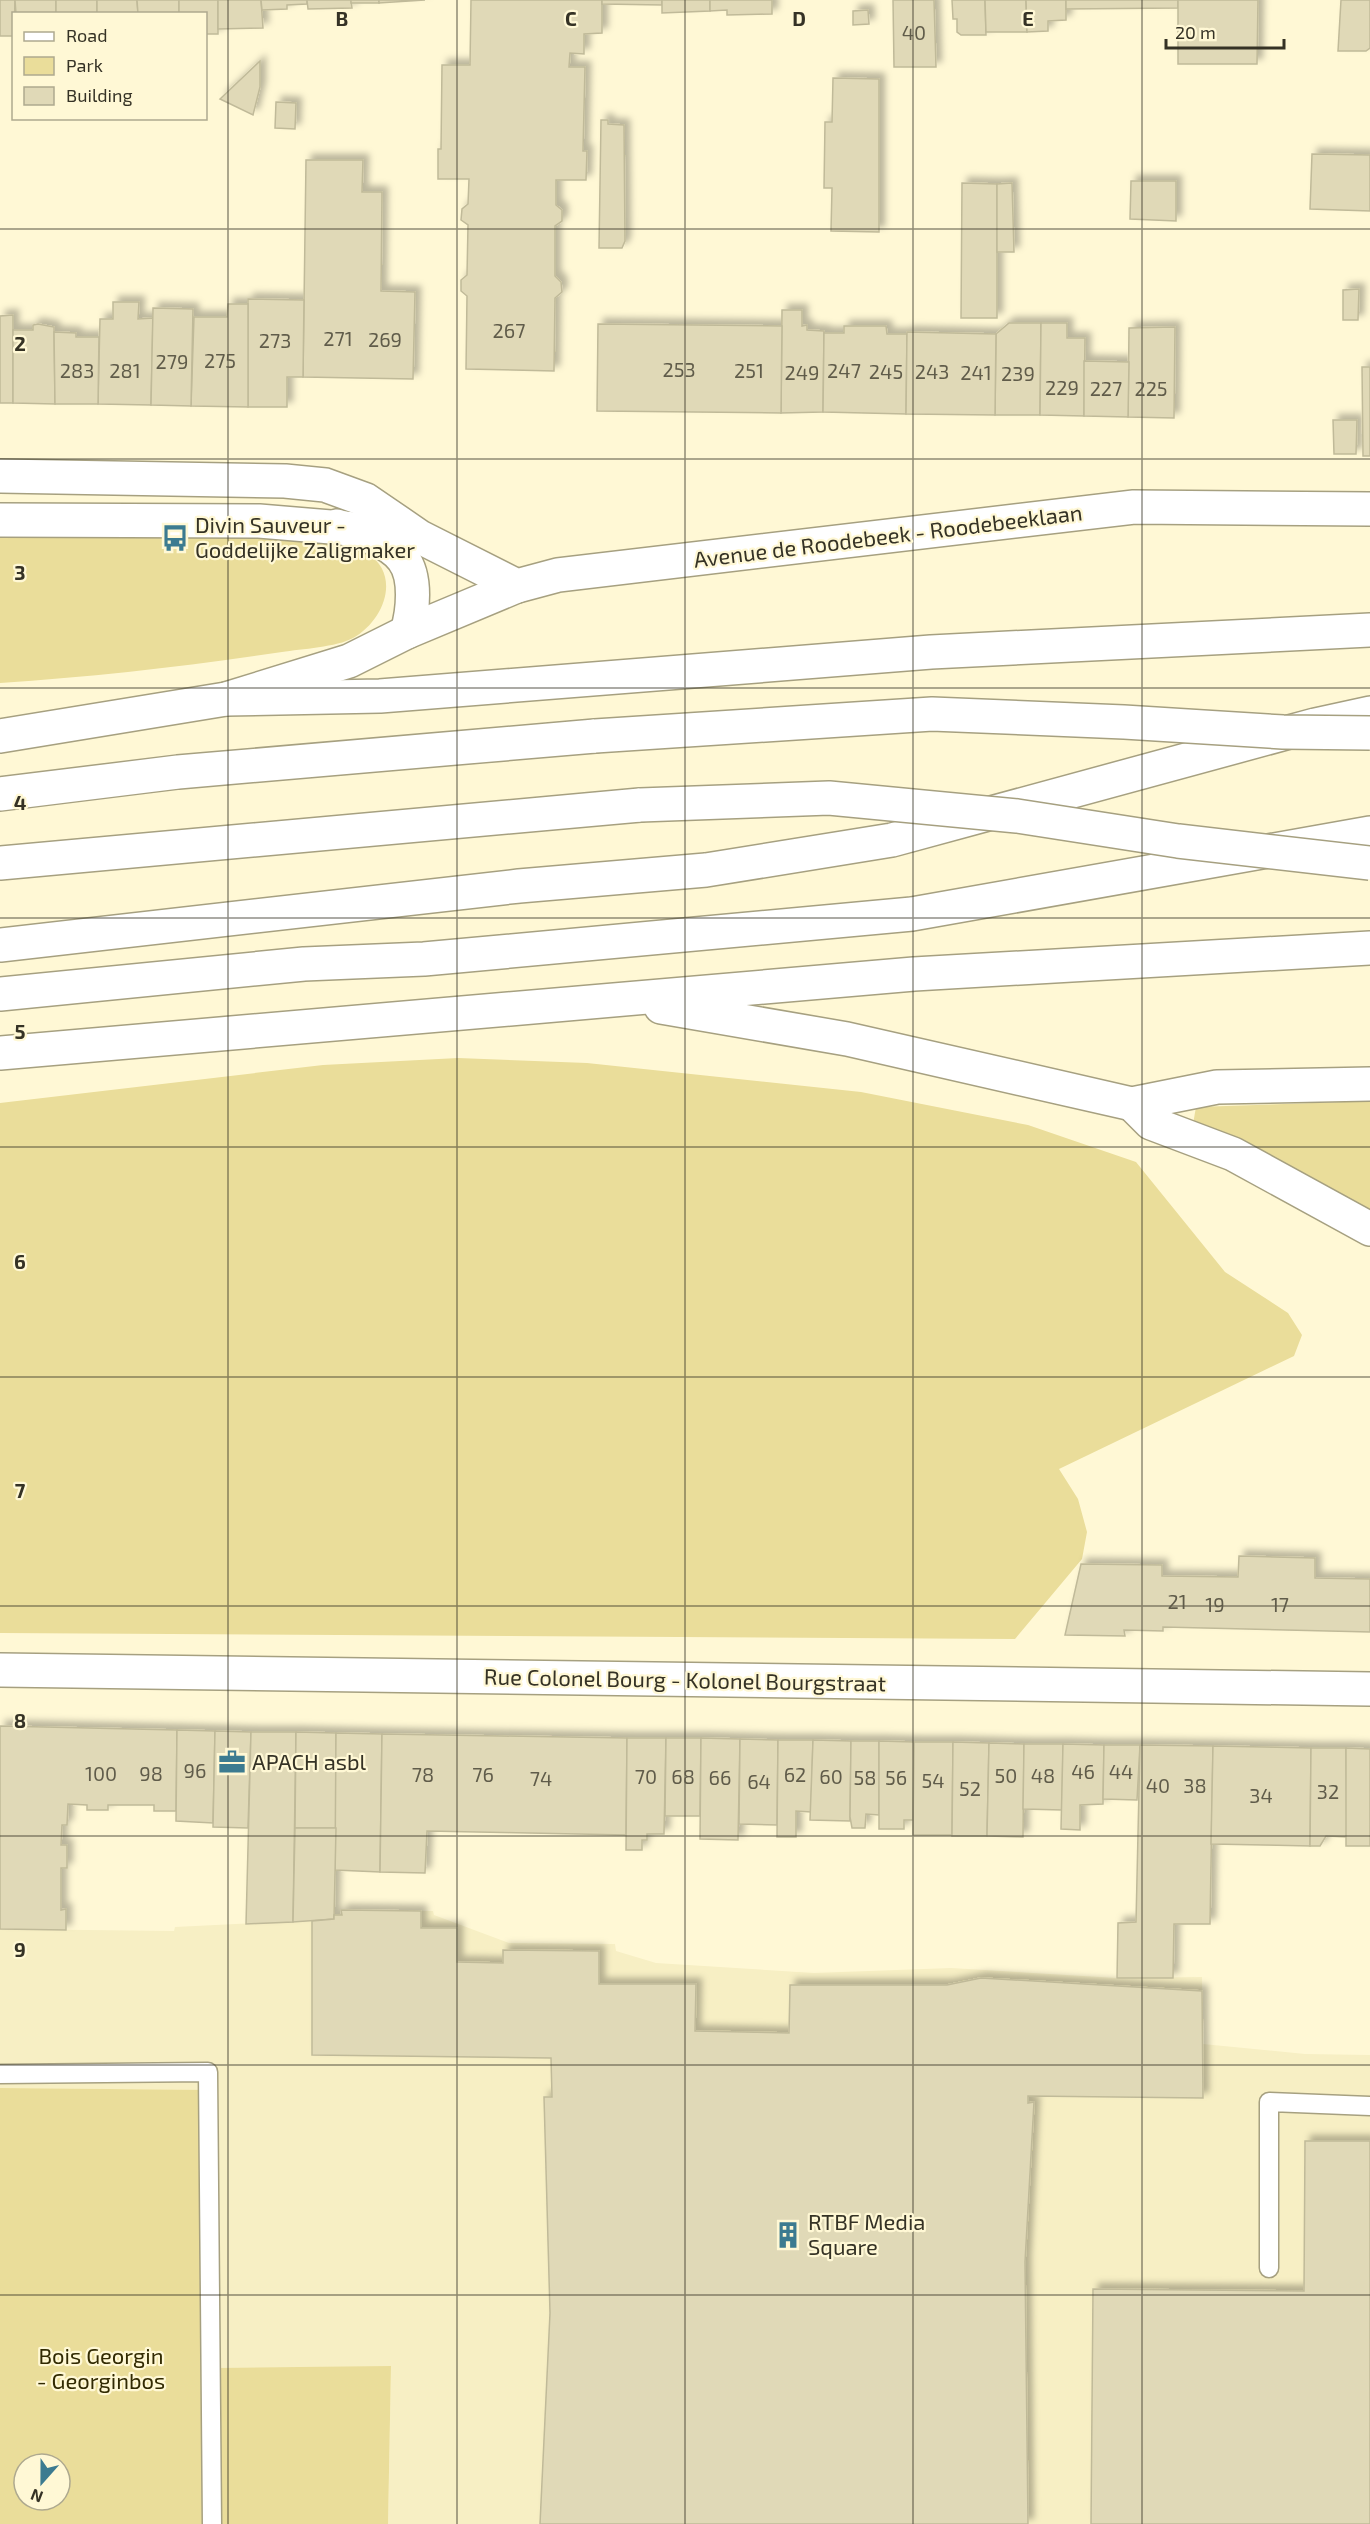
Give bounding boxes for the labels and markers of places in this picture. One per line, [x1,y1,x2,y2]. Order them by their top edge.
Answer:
place label: Divin Sauveur - Goddelijke Zaligmaker [195,511,415,563]
bus stop icon: Divin Sauveur - Goddelijke Zaligmaker [160,523,190,553]
office icon: APACH asbl [217,1747,247,1777]
place label: APACH asbl [252,1748,366,1774]
place label: RTBF Media Square [808,2208,925,2259]
building icon: RTBF Media Square [773,2220,803,2250]

